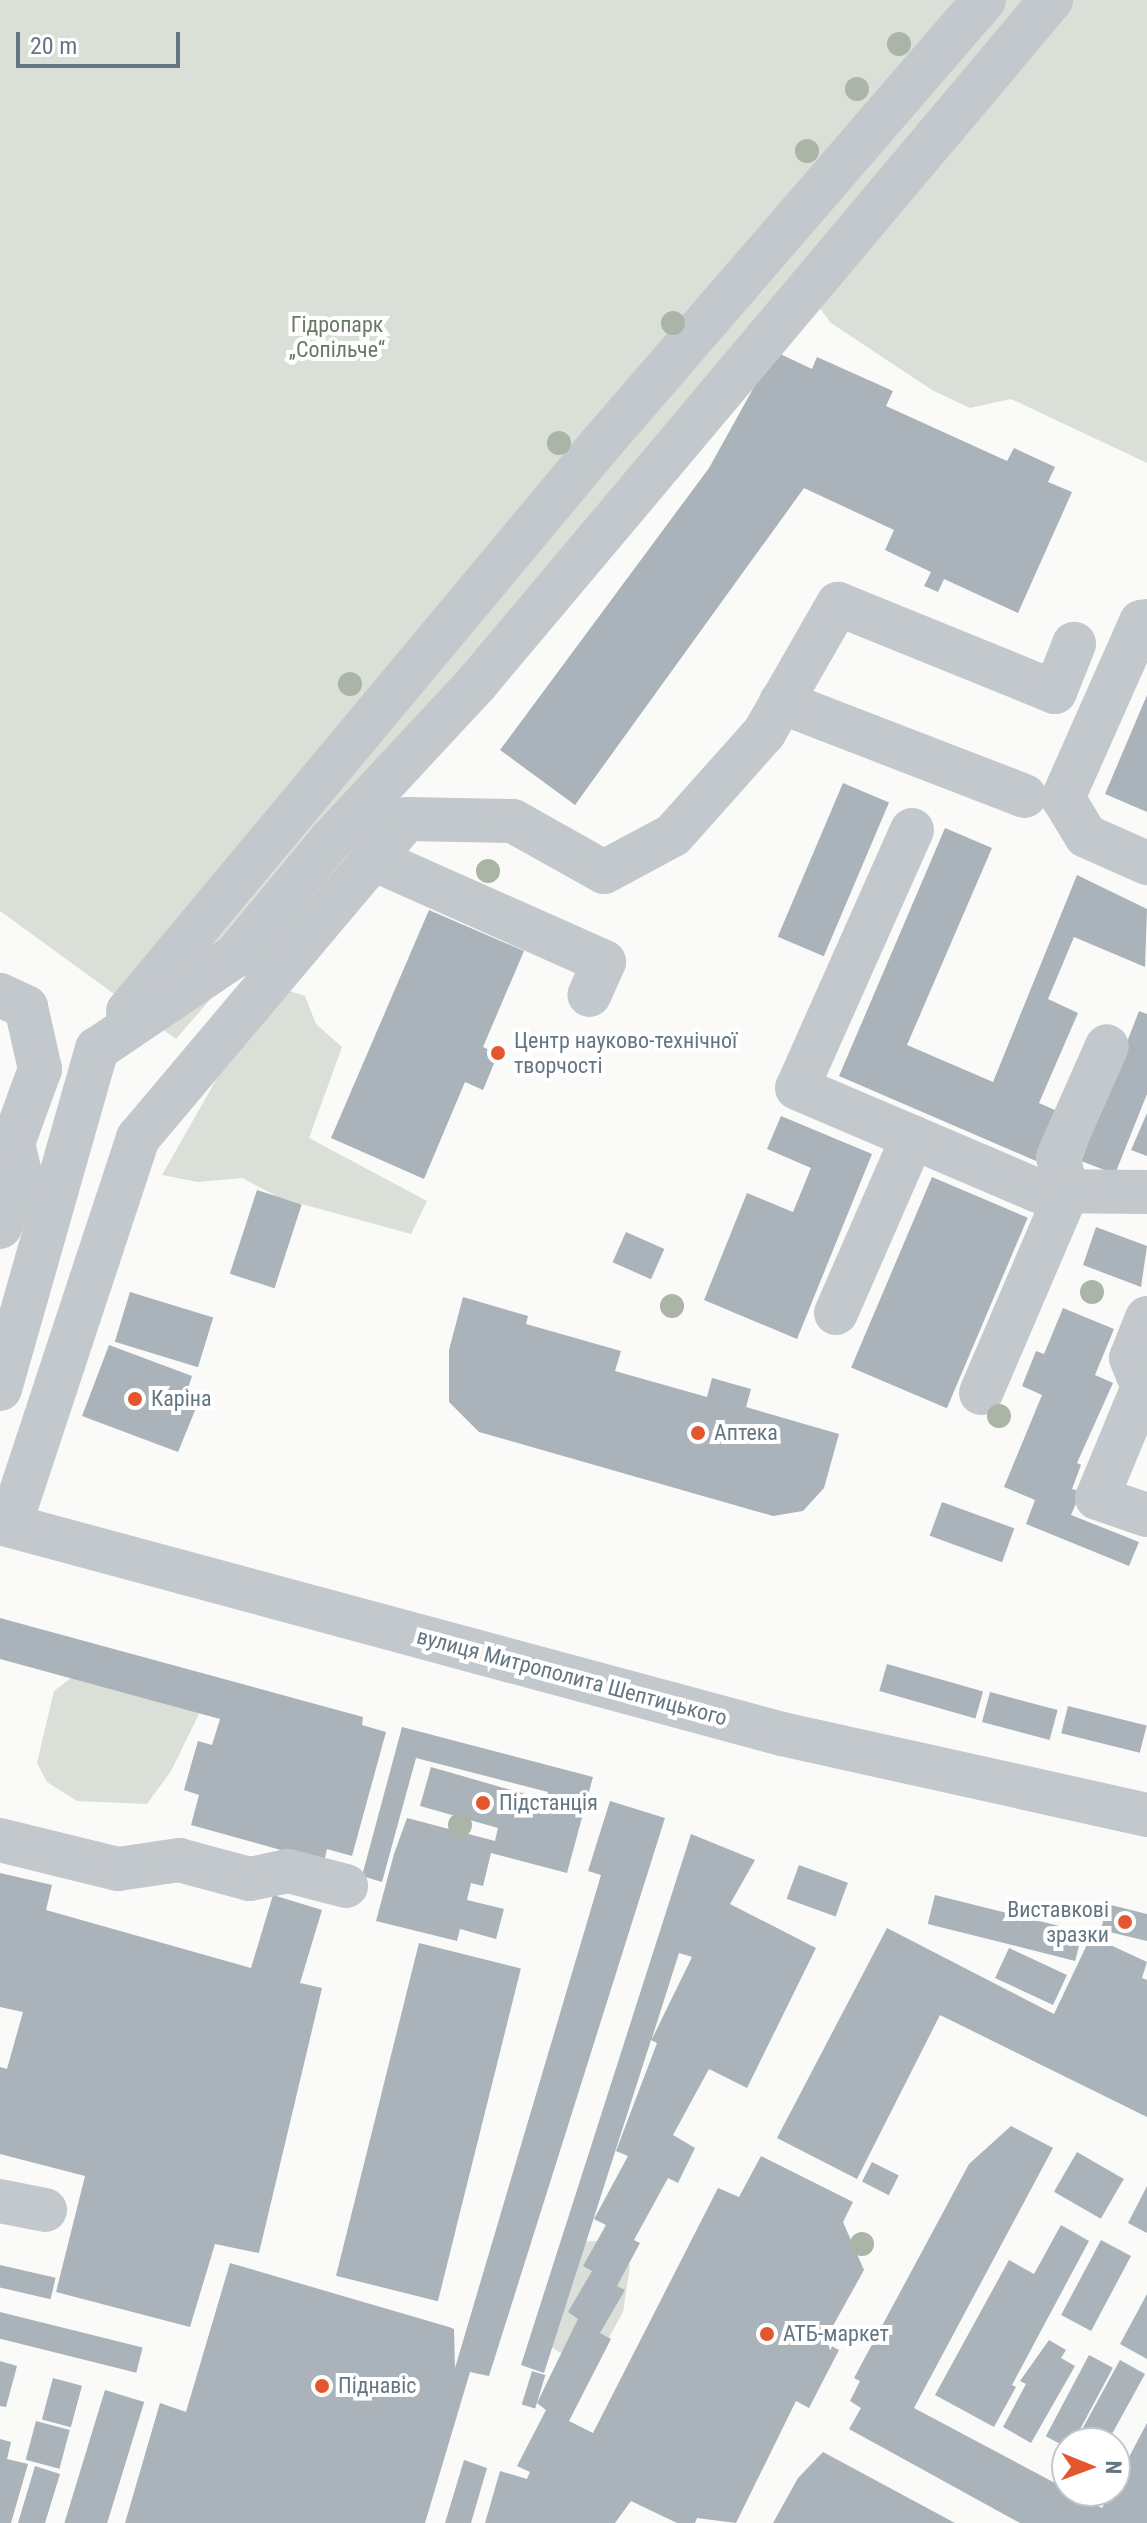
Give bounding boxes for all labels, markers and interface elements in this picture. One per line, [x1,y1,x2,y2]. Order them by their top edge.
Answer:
scale bar [20,16,184,66]
text: 20 m [30,32,77,60]
park label: Гідропарк „Сопільче“ [289,311,385,362]
place label: Центр науково-технічної творчості [514,1027,737,1078]
marker: Центр науково-технічної творчості [489,1044,507,1062]
place label: Каріна [151,1386,212,1412]
marker: Каріна [126,1390,144,1408]
place label: Аптека [714,1420,778,1446]
marker: Аптека [689,1424,707,1442]
street label: вулиця Митрополита Шептицького [414,1623,730,1731]
place label: Підстанція [499,1790,598,1816]
marker: Підстанція [474,1794,492,1812]
place label: Виставкові зразки [1007,1896,1109,1948]
marker: Виставкові зразки [1116,1913,1134,1931]
place label: АТБ-маркет [783,2321,889,2347]
marker: АТБ-маркет [758,2325,776,2343]
place label: Піднавіс [338,2373,417,2399]
marker: Піднавіс [313,2377,331,2395]
north arrow [1051,2427,1131,2507]
text: N [1101,2460,1126,2474]

